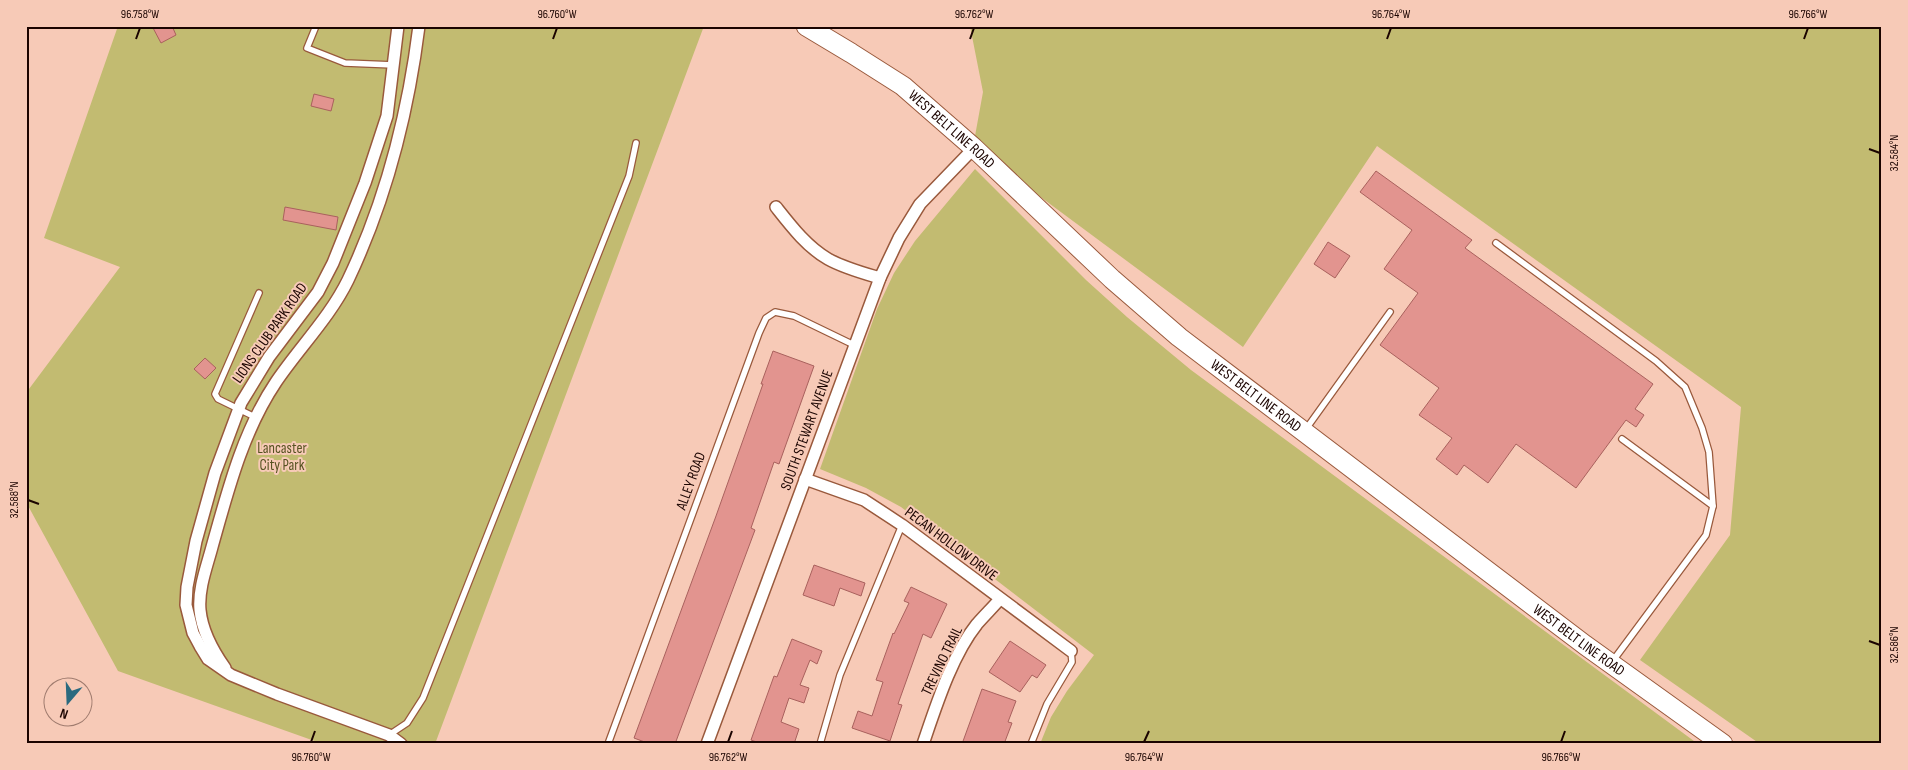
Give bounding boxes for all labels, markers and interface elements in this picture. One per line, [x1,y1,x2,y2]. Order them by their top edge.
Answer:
text: 96.758°W [121,7,159,22]
text: 96.760°W [538,7,577,22]
text: 96.762°W [955,7,994,22]
text: 96.764°W [1372,7,1410,22]
text: 96.766°W [1789,7,1828,22]
street label: WEST BELT LINE ROAD [904,86,999,172]
text: 32.584°N [1887,135,1902,171]
street label: LIONS CLUB PARK ROAD [228,279,312,387]
street label: WEST BELT LINE ROAD [1207,355,1305,436]
street label: SOUTH STEWART AVENUE [776,367,838,493]
park label: Lancaster City Park [257,439,307,475]
street label: ALLEY ROAD [671,449,710,514]
text: 32.588°N [7,481,22,519]
street label: PECAN HOLLOW DRIVE [901,503,1001,585]
street label: WEST BELT LINE ROAD [1529,600,1629,680]
street label: TREVINO TRAIL [917,623,967,699]
text: 32.586°N [1887,626,1902,664]
north arrow [42,678,92,728]
text: N [58,705,70,723]
text: 96.760°W [292,750,331,765]
text: 96.762°W [709,750,748,765]
text: 96.764°W [1125,750,1163,765]
text: 96.766°W [1542,750,1581,765]

